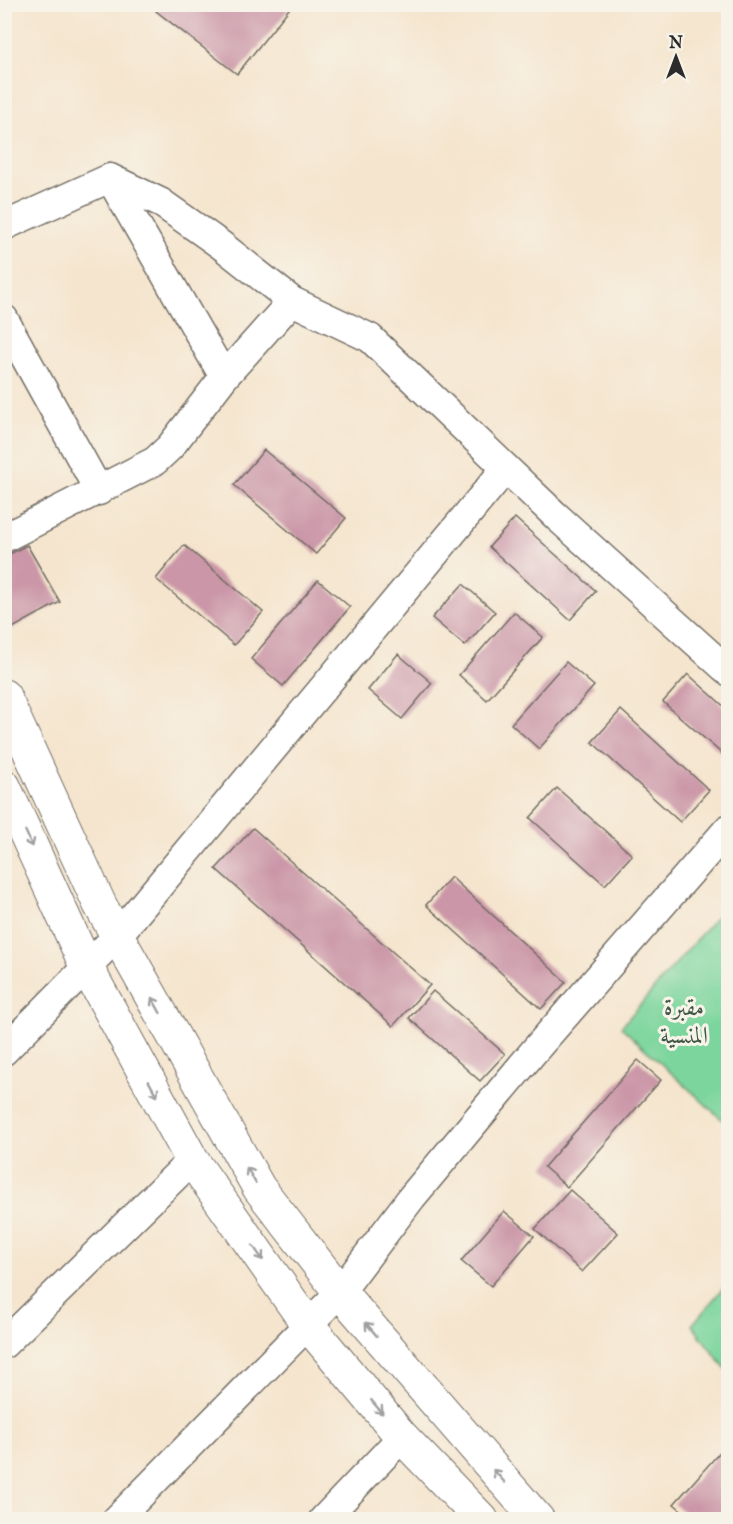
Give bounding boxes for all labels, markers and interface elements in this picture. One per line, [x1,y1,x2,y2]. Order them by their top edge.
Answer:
north arrow [646,27,706,87]
text: N [668,34,683,54]
one-way arrow [23,830,35,848]
park label: مقبرة المنسية [660,993,708,1052]
one-way arrow [150,997,162,1014]
one-way arrow [147,1080,159,1097]
one-way arrow [245,1167,257,1184]
one-way arrow [252,1244,264,1260]
one-way arrow [364,1322,378,1337]
one-way arrow [370,1399,383,1415]
one-way arrow [492,1469,506,1484]

